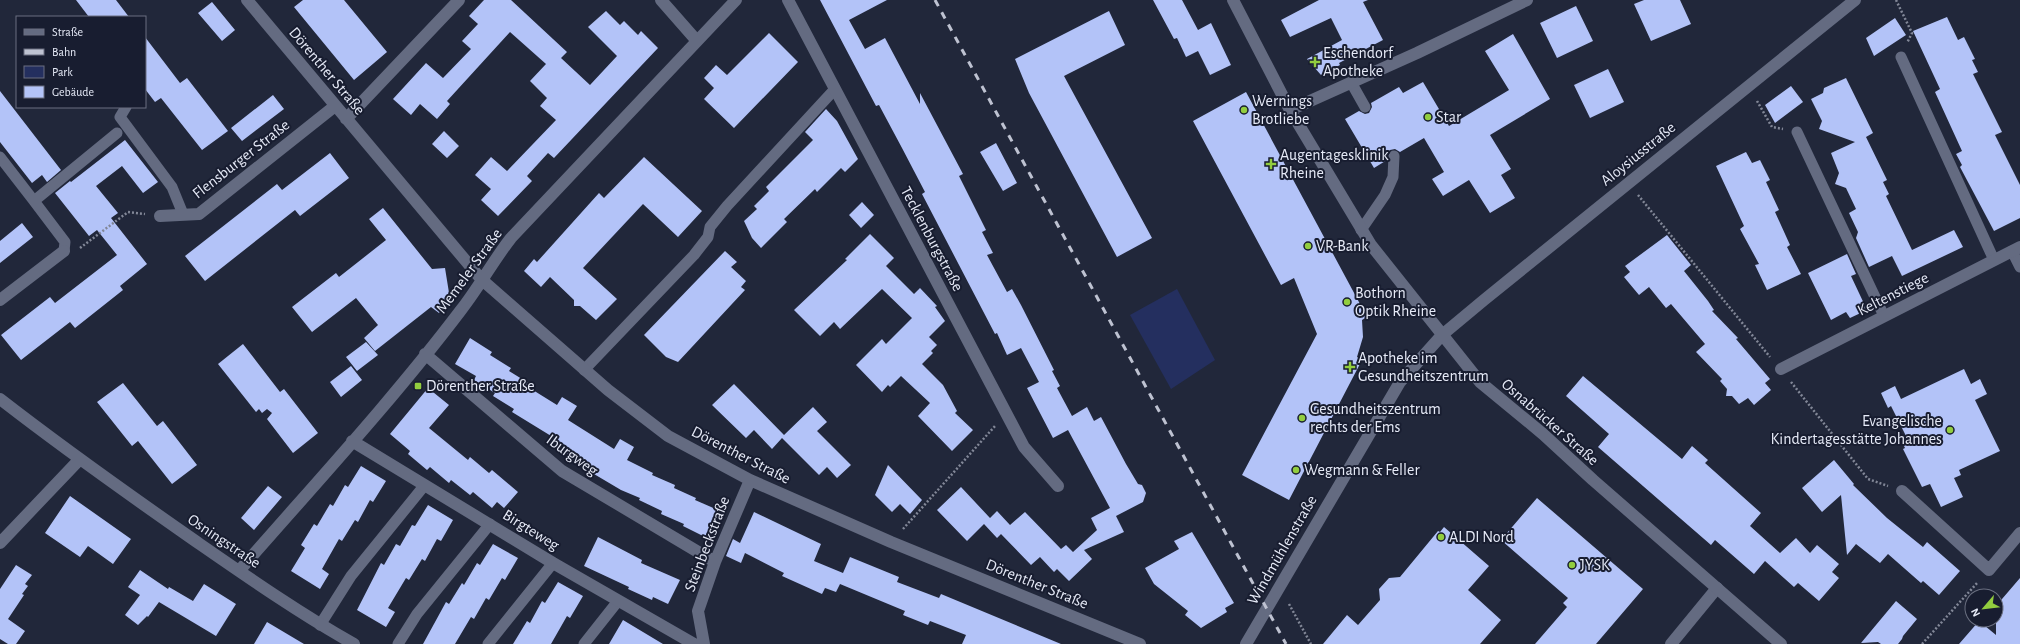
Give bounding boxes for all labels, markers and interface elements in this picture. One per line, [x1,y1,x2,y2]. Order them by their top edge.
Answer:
legend [16,16,146,108]
street label: Dörenther Straße [286,24,368,118]
text: Straße [52,26,83,38]
place label: Eschendorf Apotheke [1323,45,1394,79]
text: Bahn [52,46,76,58]
marker: Eschendorf Apotheke [1310,57,1320,67]
text: Park [52,66,73,78]
text: Gebäude [52,86,94,98]
place label: Wernings Brotliebe [1252,93,1312,127]
marker: Wernings Brotliebe [1239,105,1249,115]
place label: Star [1436,109,1462,125]
marker: Star [1423,112,1433,122]
street label: Flensburger Straße [190,116,292,202]
street label: Aloysiusstraße [1598,119,1679,190]
place label: Augentagesklinik Rheine [1280,147,1389,181]
marker: Augentagesklinik Rheine [1265,158,1277,170]
street label: Tecklenburgstraße [898,184,966,294]
street label: Memeler Straße [433,226,505,316]
place label: VR-Bank [1316,238,1369,254]
marker: VR-Bank [1303,241,1313,251]
street label: Keltenstiege [1855,269,1931,319]
place label: Bothorn Optik Rheine [1355,285,1436,319]
marker: Bothorn Optik Rheine [1342,297,1352,307]
place label: Apotheke im Gesundheitszentrum [1358,350,1489,384]
marker: Apotheke im Gesundheitszentrum [1345,362,1355,372]
street label: Osnabrücker Straße [1498,376,1602,468]
place label: Dörenther Straße [426,378,535,394]
marker: Dörenther Straße [413,381,423,391]
place label: Gesundheitszentrum rechts der Ems [1310,401,1441,435]
marker: Gesundheitszentrum rechts der Ems [1297,413,1307,423]
place label: Evangelische Kindertagesstätte Johannes [1771,413,1942,447]
street label: Dörenther Straße [689,423,793,487]
marker: Evangelische Kindertagesstätte Johannes [1945,425,1955,435]
street label: Iburgweg [543,431,601,479]
place label: Wegmann & Feller [1304,462,1420,478]
marker: Wegmann & Feller [1291,465,1301,475]
street label: Windmühlenstraße [1244,493,1320,607]
street label: Steinbeckstraße [681,494,733,594]
street label: Birgteweg [500,506,562,554]
street label: Osningstraße [185,511,263,571]
place label: ALDI Nord [1449,529,1514,545]
marker: ALDI Nord [1436,532,1446,542]
street label: Dörenther Straße [984,556,1090,612]
place label: JYSK [1580,557,1610,573]
marker: JYSK [1567,560,1577,570]
north arrow [1964,588,2004,628]
text: N [1969,606,1982,618]

